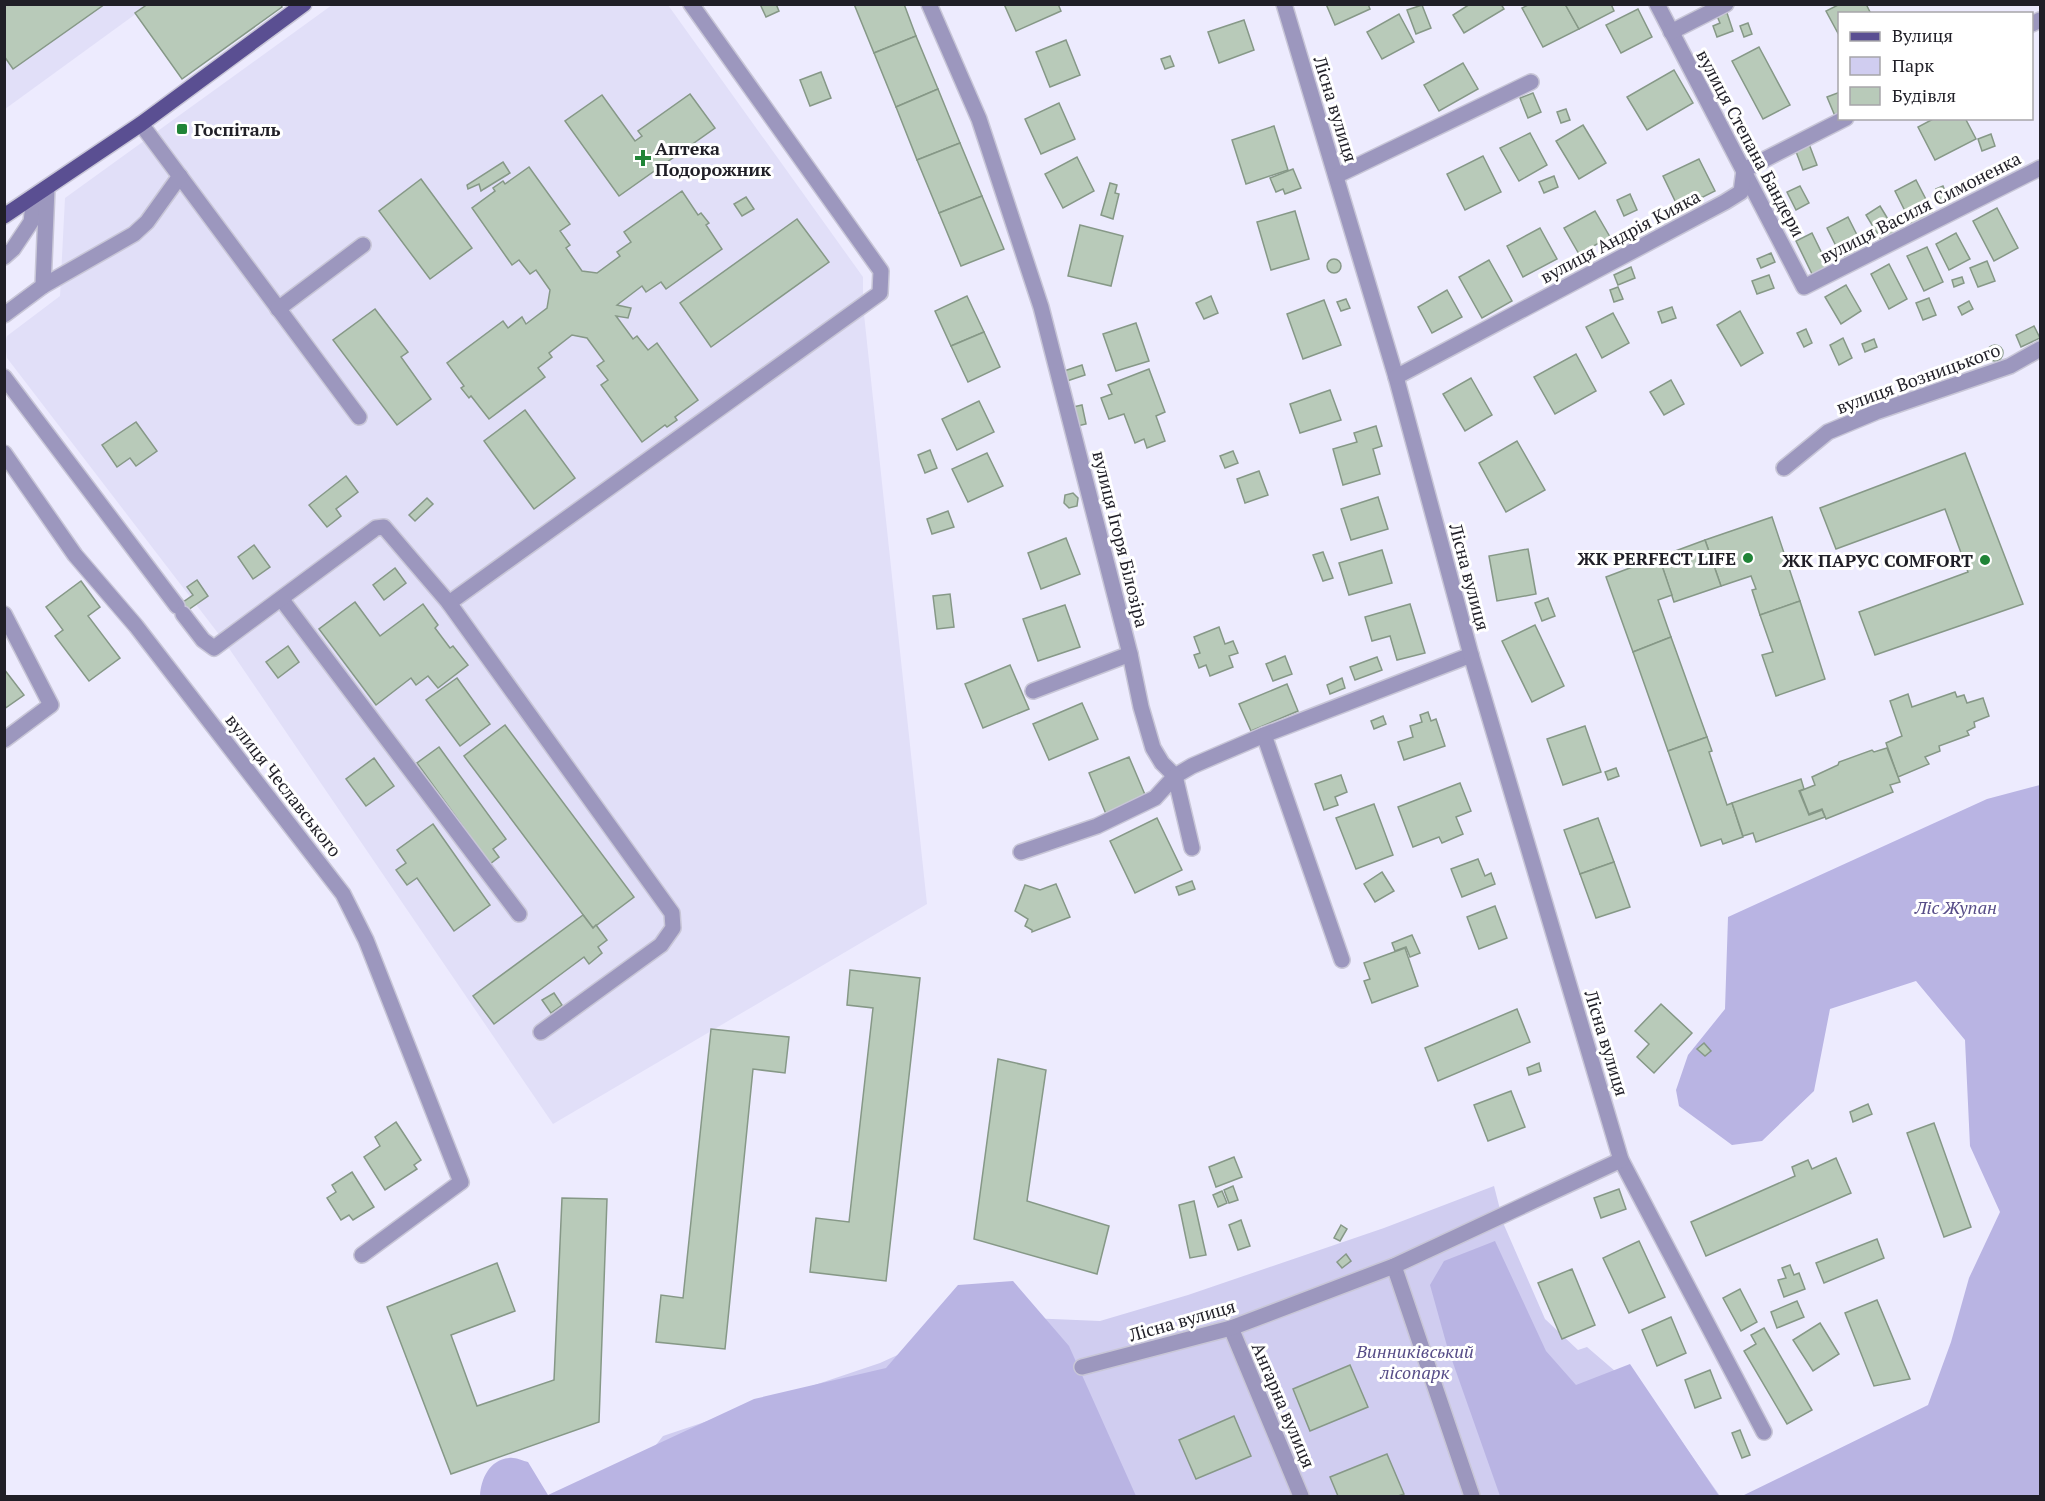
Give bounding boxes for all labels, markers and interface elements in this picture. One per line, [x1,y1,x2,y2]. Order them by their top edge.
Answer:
legend [1838,12,2033,120]
text: Вулиця [1892,23,1953,47]
street label: вулиця Степана Бандери [1691,45,1811,241]
street label: Лісна вулиця [1308,52,1364,165]
text: Парк [1892,53,1934,77]
text: Будівля [1892,83,1956,107]
place label: Госпіталь [194,117,280,141]
marker: Госпіталь [175,122,189,136]
place label: Аптека Подорожник [655,136,771,181]
street label: вулиця Василя Симоненка [1815,146,2025,268]
marker: Аптека Подорожник [636,151,650,165]
street label: вулиця Андрія Кияка [1536,184,1704,288]
street label: вулиця Возницького [1833,337,2003,419]
street label: вулиця Ігоря Білозіра [1087,448,1155,630]
street label: Лісна вулиця [1444,520,1496,633]
place label: ЖК PERFECT LIFE [1577,546,1736,570]
place label: ЖК ПАРУС COMFORT [1782,548,1973,572]
marker: ЖК PERFECT LIFE [1741,551,1755,565]
marker: ЖК ПАРУС COMFORT [1978,553,1992,567]
street label: вулиця Чеславського [221,708,347,862]
park label: Ліс Жупан [1914,895,1997,919]
street label: Лісна вулиця [1579,986,1635,1099]
street label: Лісна вулиця [1125,1293,1238,1347]
street label: Ангарна вулиця [1247,1338,1321,1472]
park label: Винниківський лісопарк [1355,1339,1474,1384]

